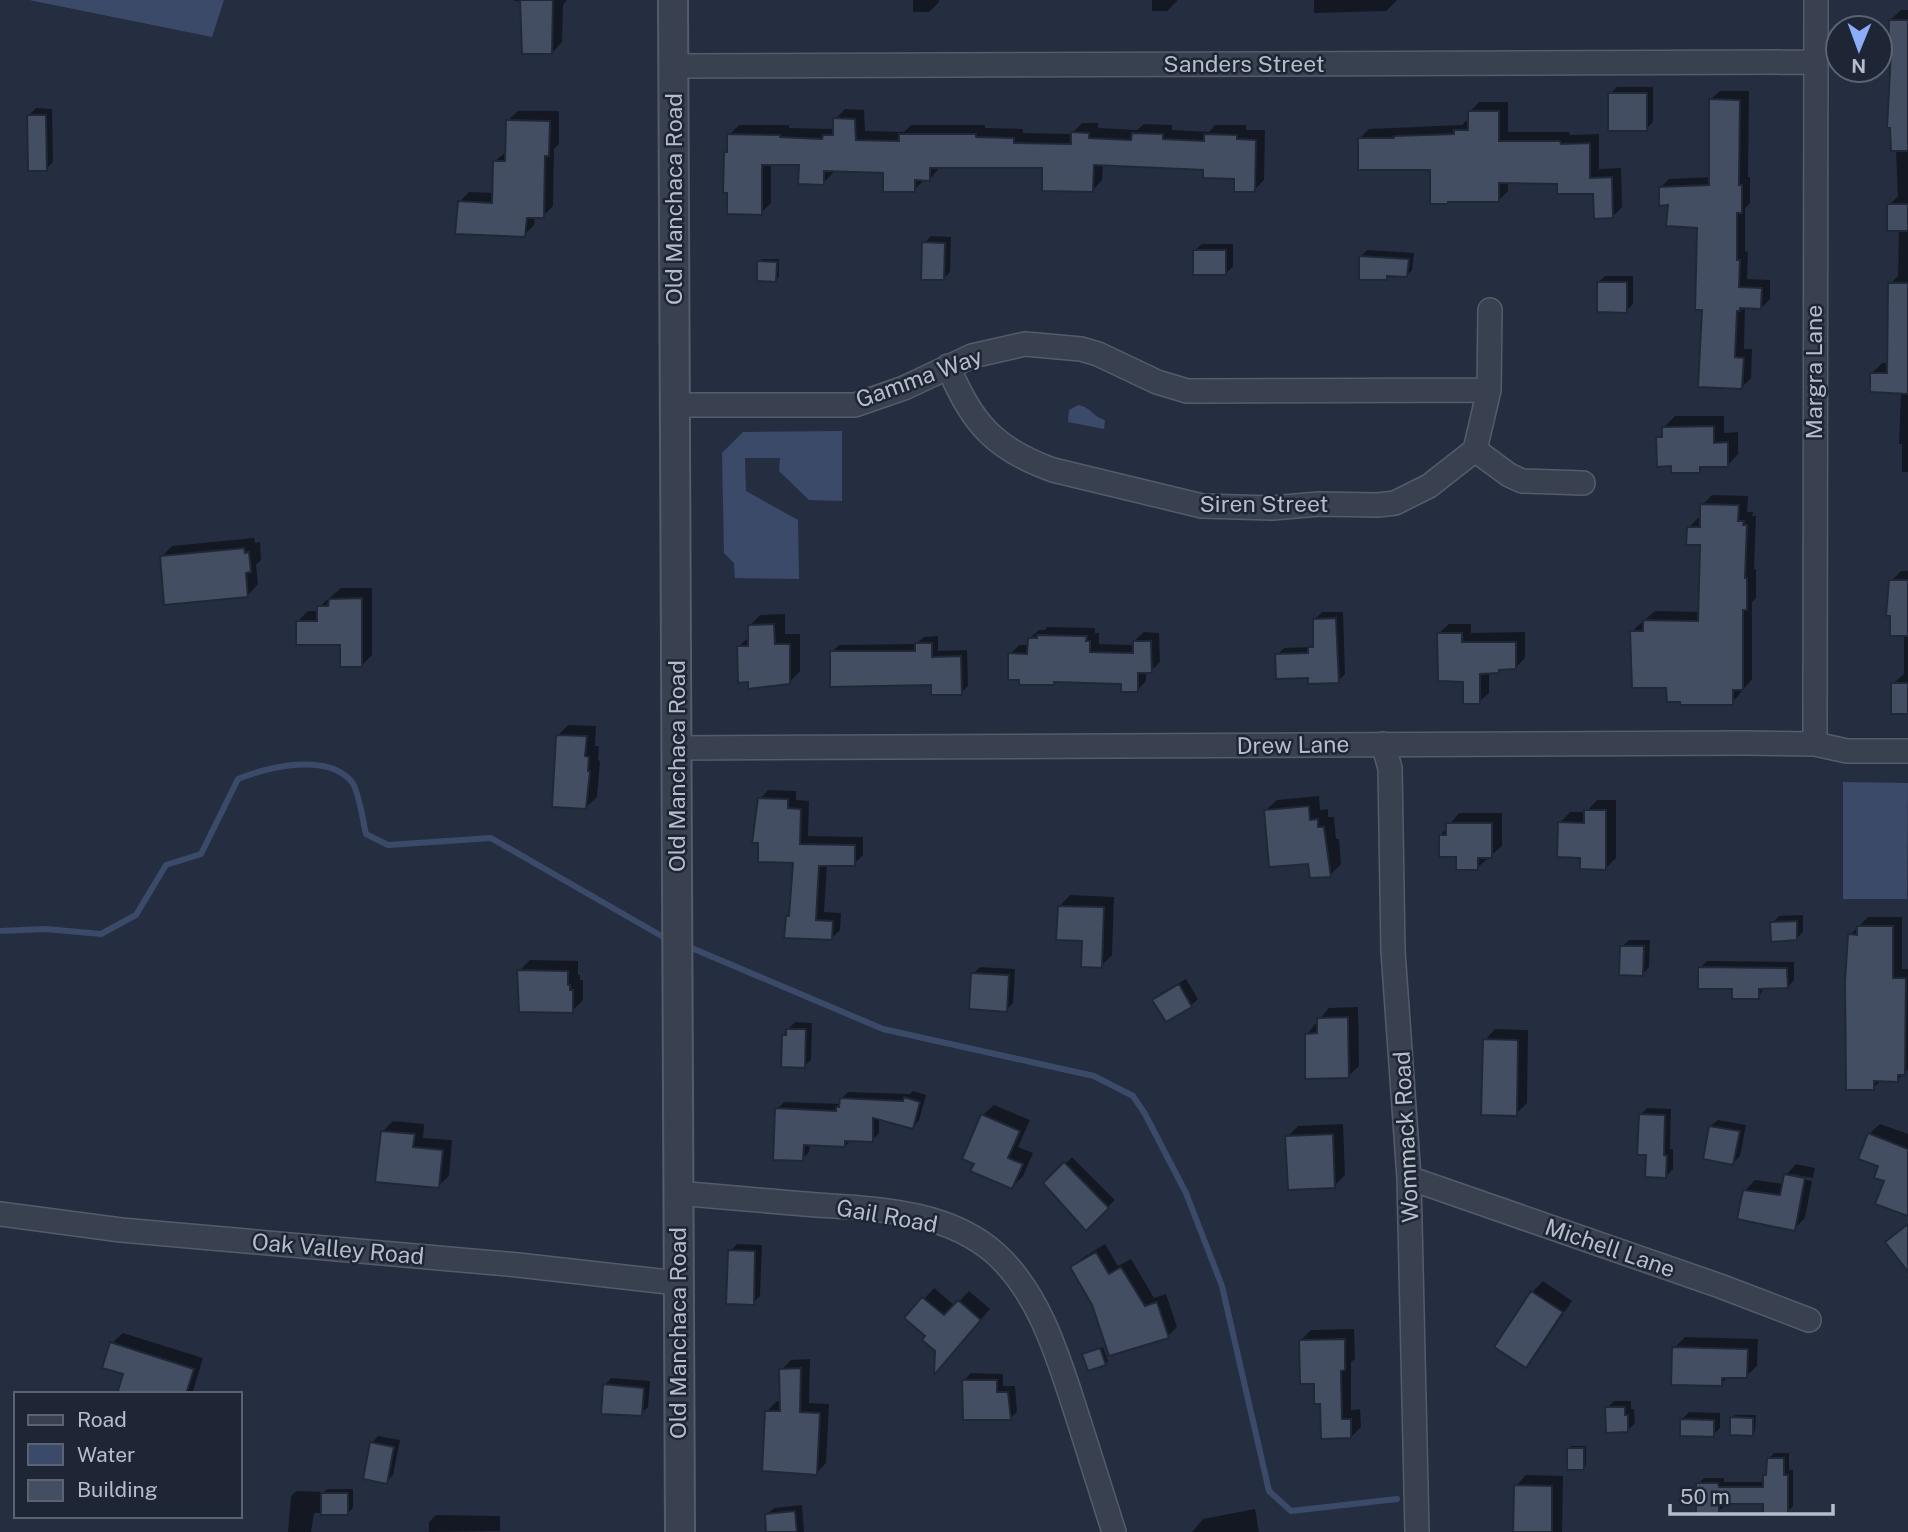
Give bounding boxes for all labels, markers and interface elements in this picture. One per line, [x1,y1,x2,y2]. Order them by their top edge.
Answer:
north arrow [1824,14,1894,84]
street label: Sanders Street [1163,50,1325,77]
text: N [1851,55,1866,77]
street label: Old Manchaca Road [660,93,687,305]
street label: Margra Lane [1800,305,1827,439]
street label: Gamma Way [852,342,986,413]
street label: Siren Street [1199,490,1329,517]
street label: Old Manchaca Road [663,660,690,872]
street label: Drew Lane [1236,730,1350,759]
street label: Wommack Road [1388,1051,1423,1223]
street label: Gail Road [834,1193,940,1238]
street label: Michell Lane [1542,1213,1679,1282]
street label: Old Manchaca Road [664,1227,691,1439]
street label: Oak Valley Road [251,1228,425,1269]
legend [14,1392,242,1518]
text: Road [77,1407,127,1432]
text: Water [77,1442,135,1467]
scale bar [1670,1472,1833,1516]
text: Building [77,1477,158,1502]
text: 50 m [1680,1484,1730,1509]

